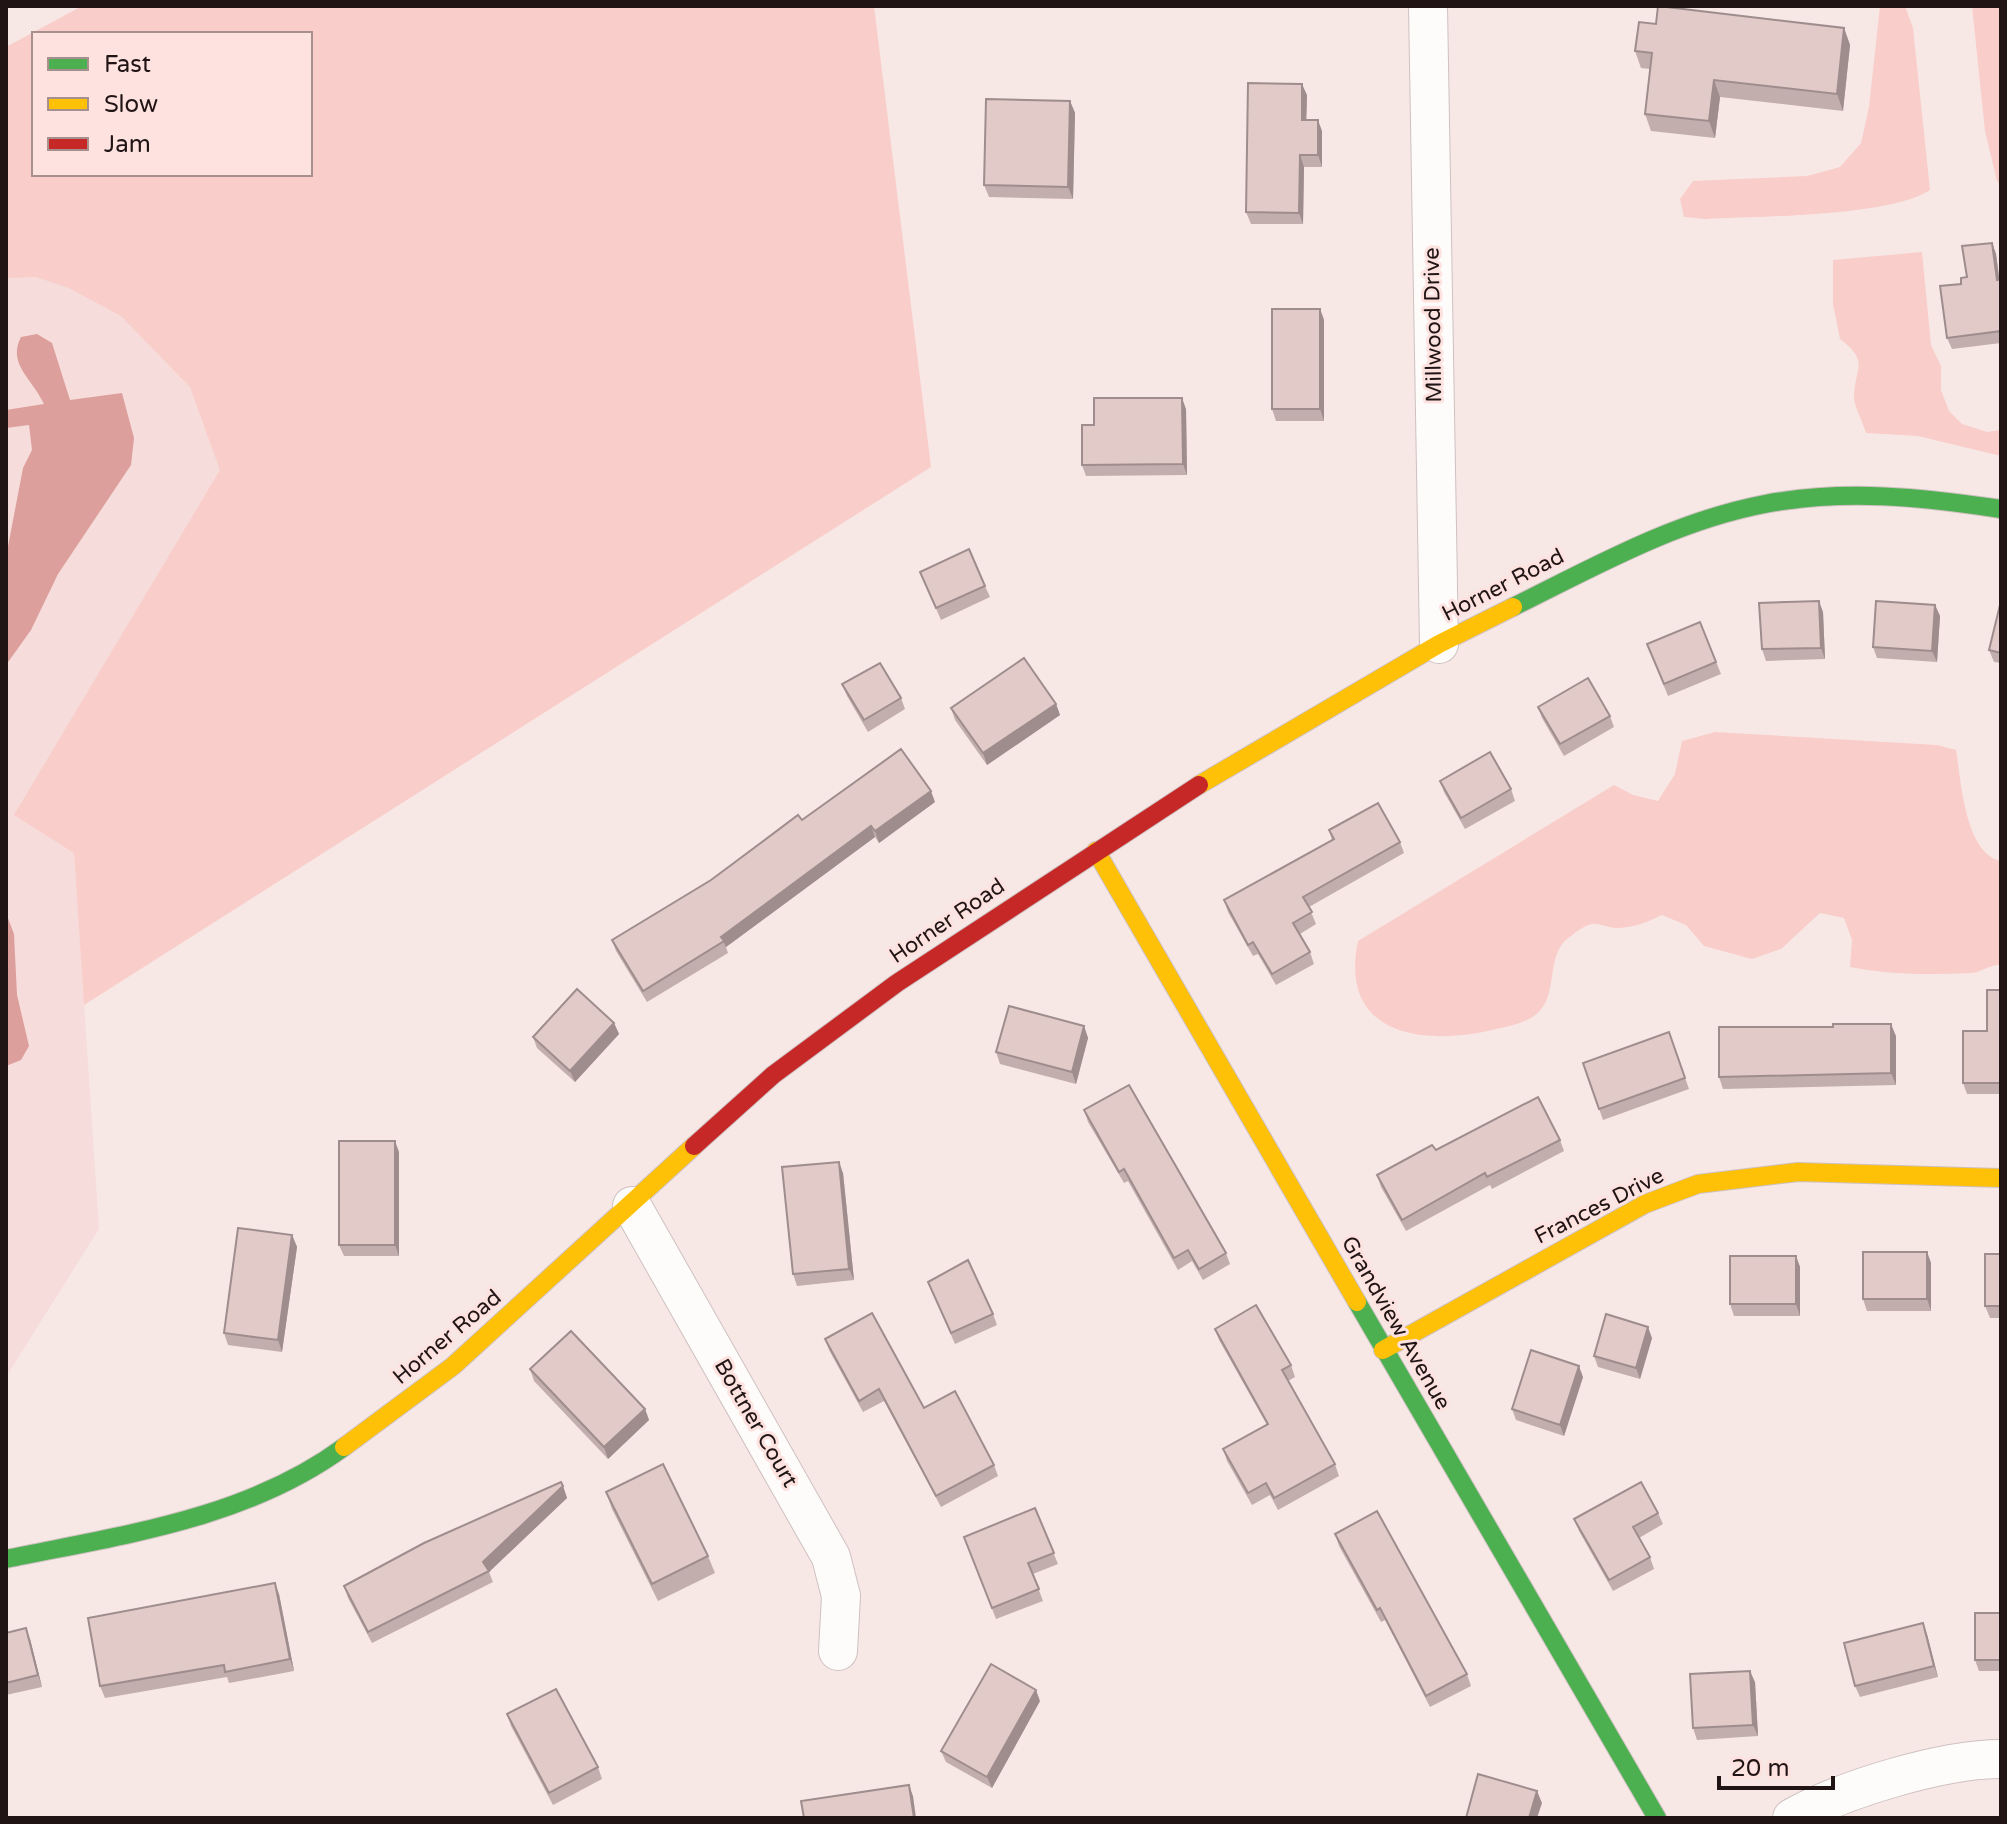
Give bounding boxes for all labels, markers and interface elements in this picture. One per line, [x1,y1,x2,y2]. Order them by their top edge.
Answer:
legend [32,32,312,176]
text: Fast [104,50,151,79]
text: Slow [104,90,158,119]
text: Jam [104,130,151,159]
street label: Millwood Drive [1419,247,1447,403]
street label: Horner Road [1438,543,1568,627]
street label: Horner Road [884,873,1010,969]
street label: Frances Drive [1530,1162,1668,1250]
street label: Grandview Avenue [1336,1232,1456,1414]
street label: Horner Road [388,1284,506,1390]
street label: Bottner Court [709,1354,803,1492]
scale bar [1719,1740,1833,1790]
text: 20 m [1731,1754,1789,1783]

